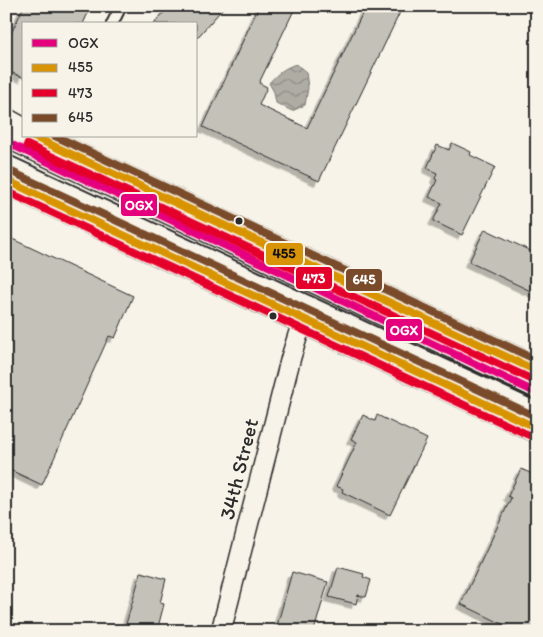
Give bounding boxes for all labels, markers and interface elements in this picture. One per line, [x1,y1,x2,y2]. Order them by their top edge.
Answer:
legend [22,22,198,138]
text: OGX [68,34,98,52]
text: 455 [68,58,93,76]
text: 473 [68,84,93,102]
text: 645 [68,108,93,126]
line badge: OGX [120,193,158,217]
text: OGX [125,197,154,214]
unlabelled marker [234,216,244,226]
line badge: 455 [265,242,304,266]
text: 455 [272,245,296,262]
line badge: 473 [295,266,333,290]
line badge: 645 [345,268,383,292]
text: 473 [303,270,326,287]
text: 645 [352,271,376,288]
unlabelled marker [268,311,278,321]
line badge: OGX [385,318,423,342]
text: OGX [390,322,419,339]
street label: 34th Street [214,416,263,522]

